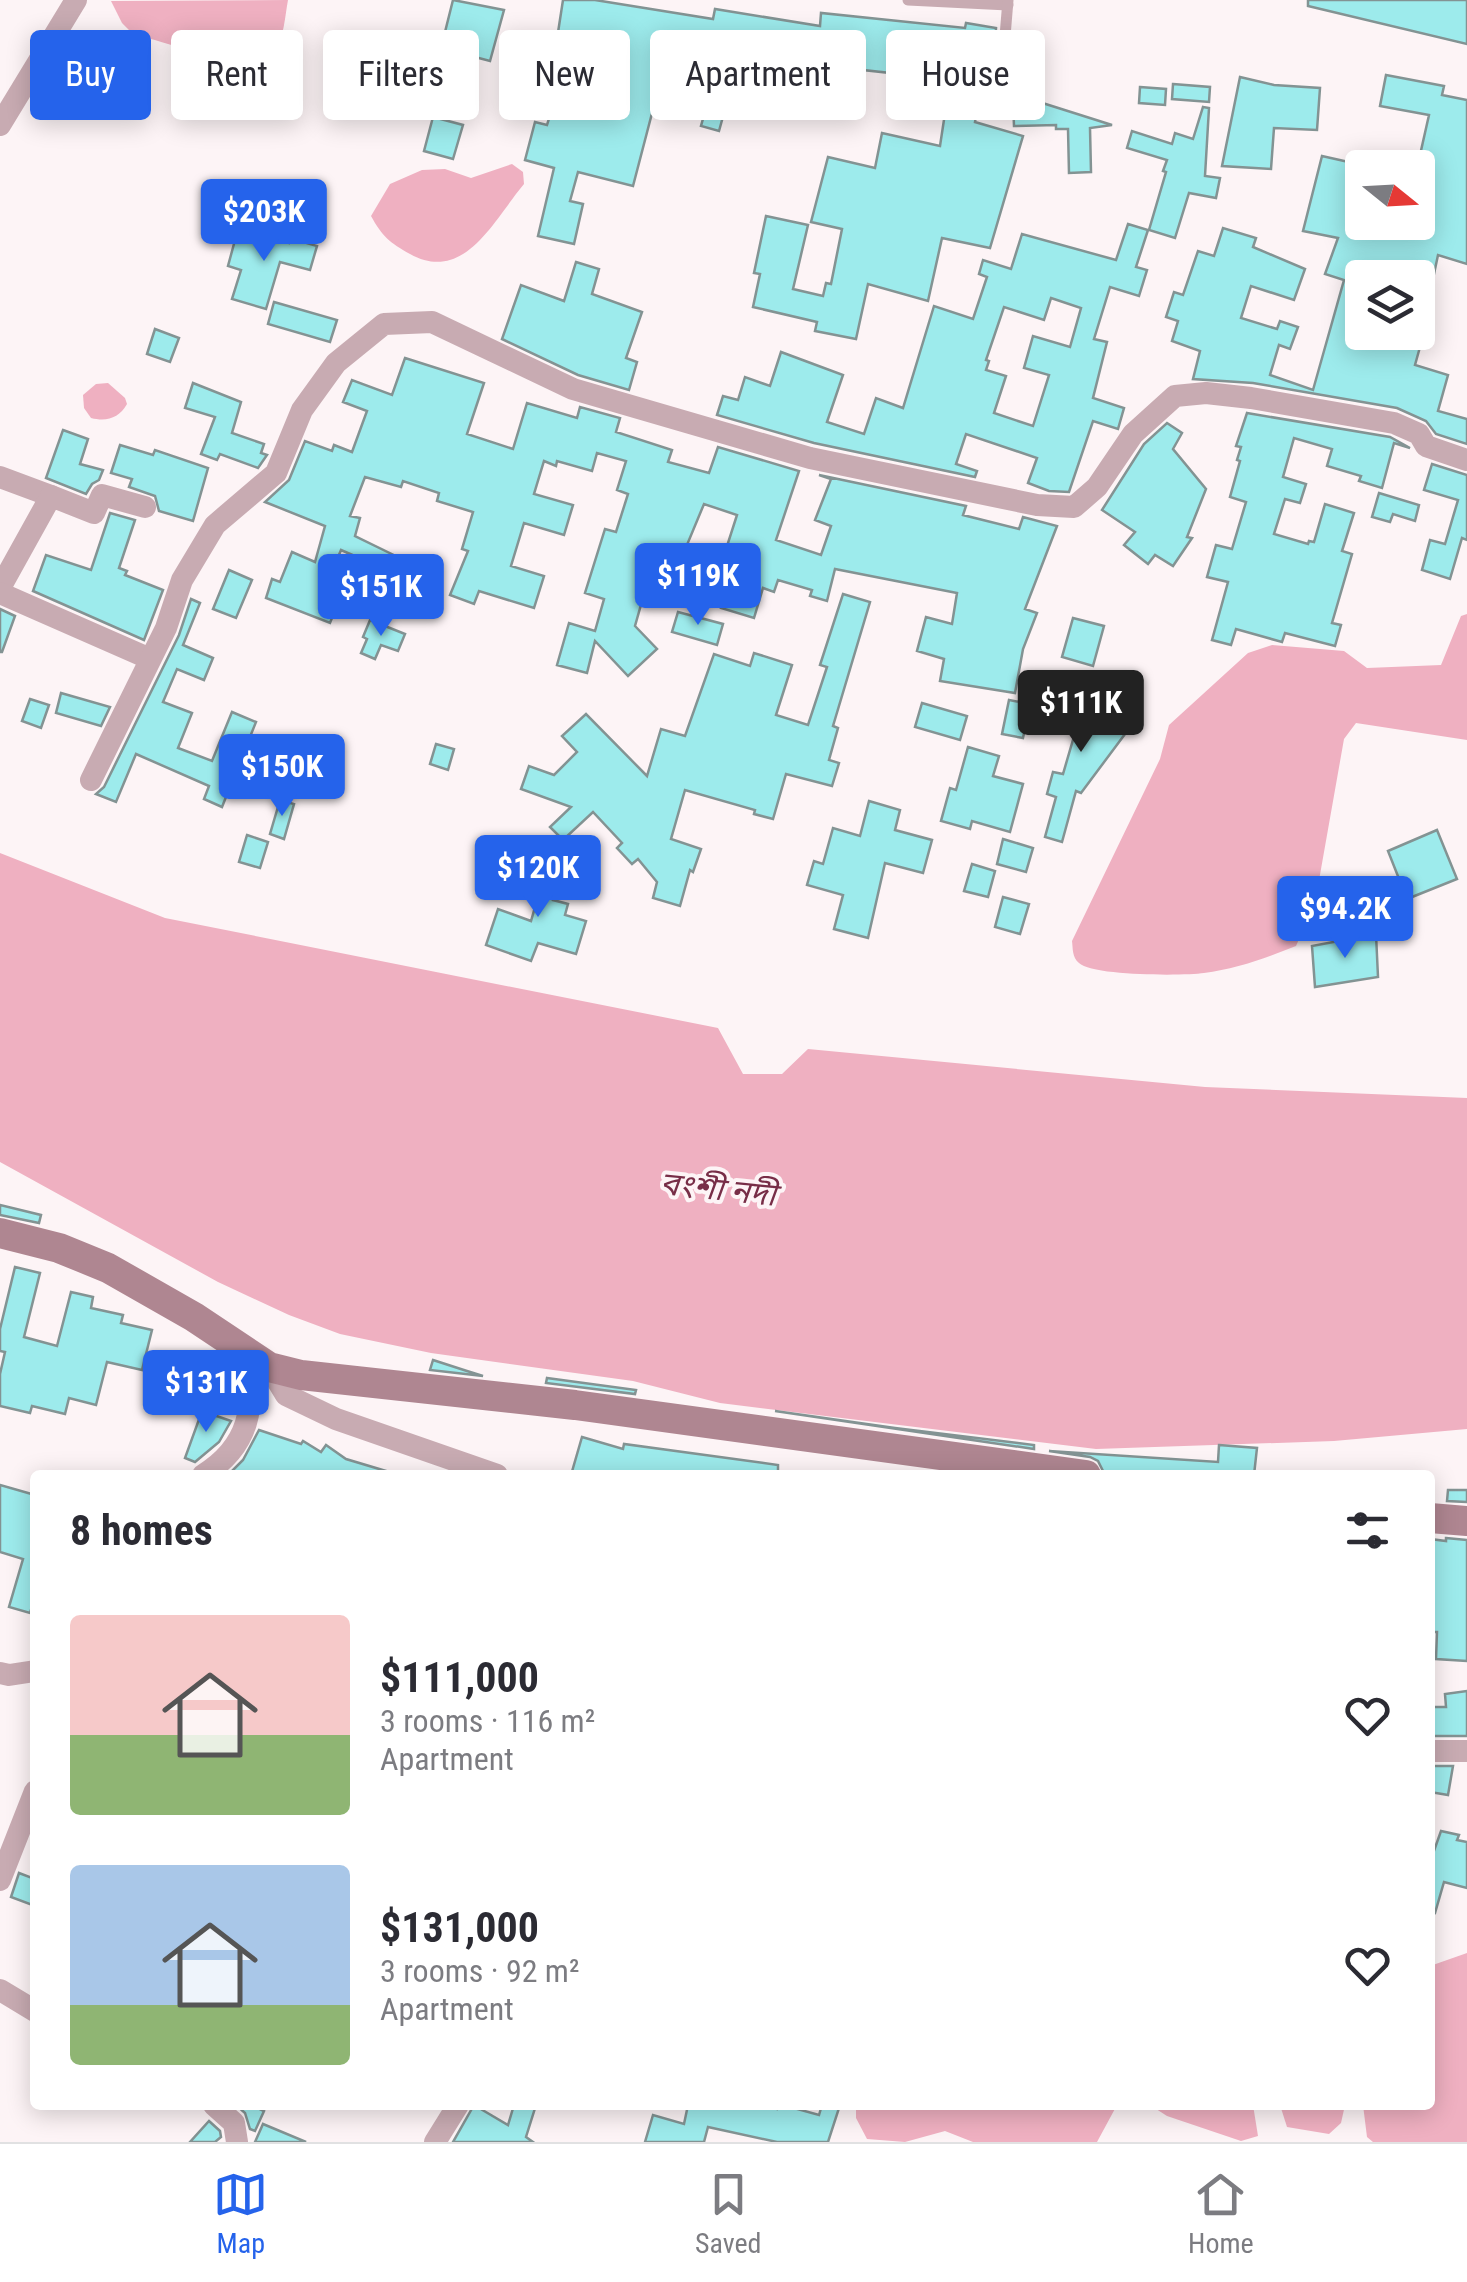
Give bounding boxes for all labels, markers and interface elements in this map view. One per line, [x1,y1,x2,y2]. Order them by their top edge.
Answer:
chip: Buy [30,30,151,120]
chip: Rent [171,30,303,120]
chip: Filters [323,30,479,120]
chip: New [499,30,630,120]
chip: Apartment [650,30,866,120]
chip: House [886,30,1045,120]
north arrow [1345,150,1435,240]
map controls [1345,150,1435,350]
pin: $203K [194,179,334,264]
text: $203K [223,192,305,230]
button: layers [1345,260,1435,350]
pin: $119K [628,543,768,628]
pin: $151K [311,554,451,639]
text: $119K [657,556,739,594]
text: $151K [340,567,422,605]
pin: $111K [1011,670,1151,755]
text: $111K [1040,683,1122,721]
pin: $150K [212,734,352,819]
text: $150K [241,747,323,785]
pin: $120K [468,835,608,920]
text: $120K [497,848,579,886]
pin: $94.2K [1264,876,1426,961]
text: $94.2K [1299,889,1391,927]
water label: বংশী নদী [658,1164,783,1215]
pin: $131K [136,1350,276,1435]
text: $131K [165,1363,247,1401]
icon: filters [1340,1503,1395,1558]
text: 8 homes [70,1506,213,1555]
text: $111,000 [380,1653,539,1702]
icon: home [150,1655,270,1775]
icon: heart [1340,1688,1395,1743]
text: 3 rooms · 116 m² [380,1702,595,1740]
text: Apartment [380,1740,514,1778]
text: $131,000 [380,1903,539,1952]
icon: home [150,1905,270,2025]
icon: heart [1340,1938,1395,1993]
text: 3 rooms · 92 m² [380,1952,579,1990]
text: Apartment [380,1990,514,2028]
tab: Map [213,2167,268,2260]
tab: Saved [695,2167,761,2260]
tab: Home [1188,2167,1254,2260]

